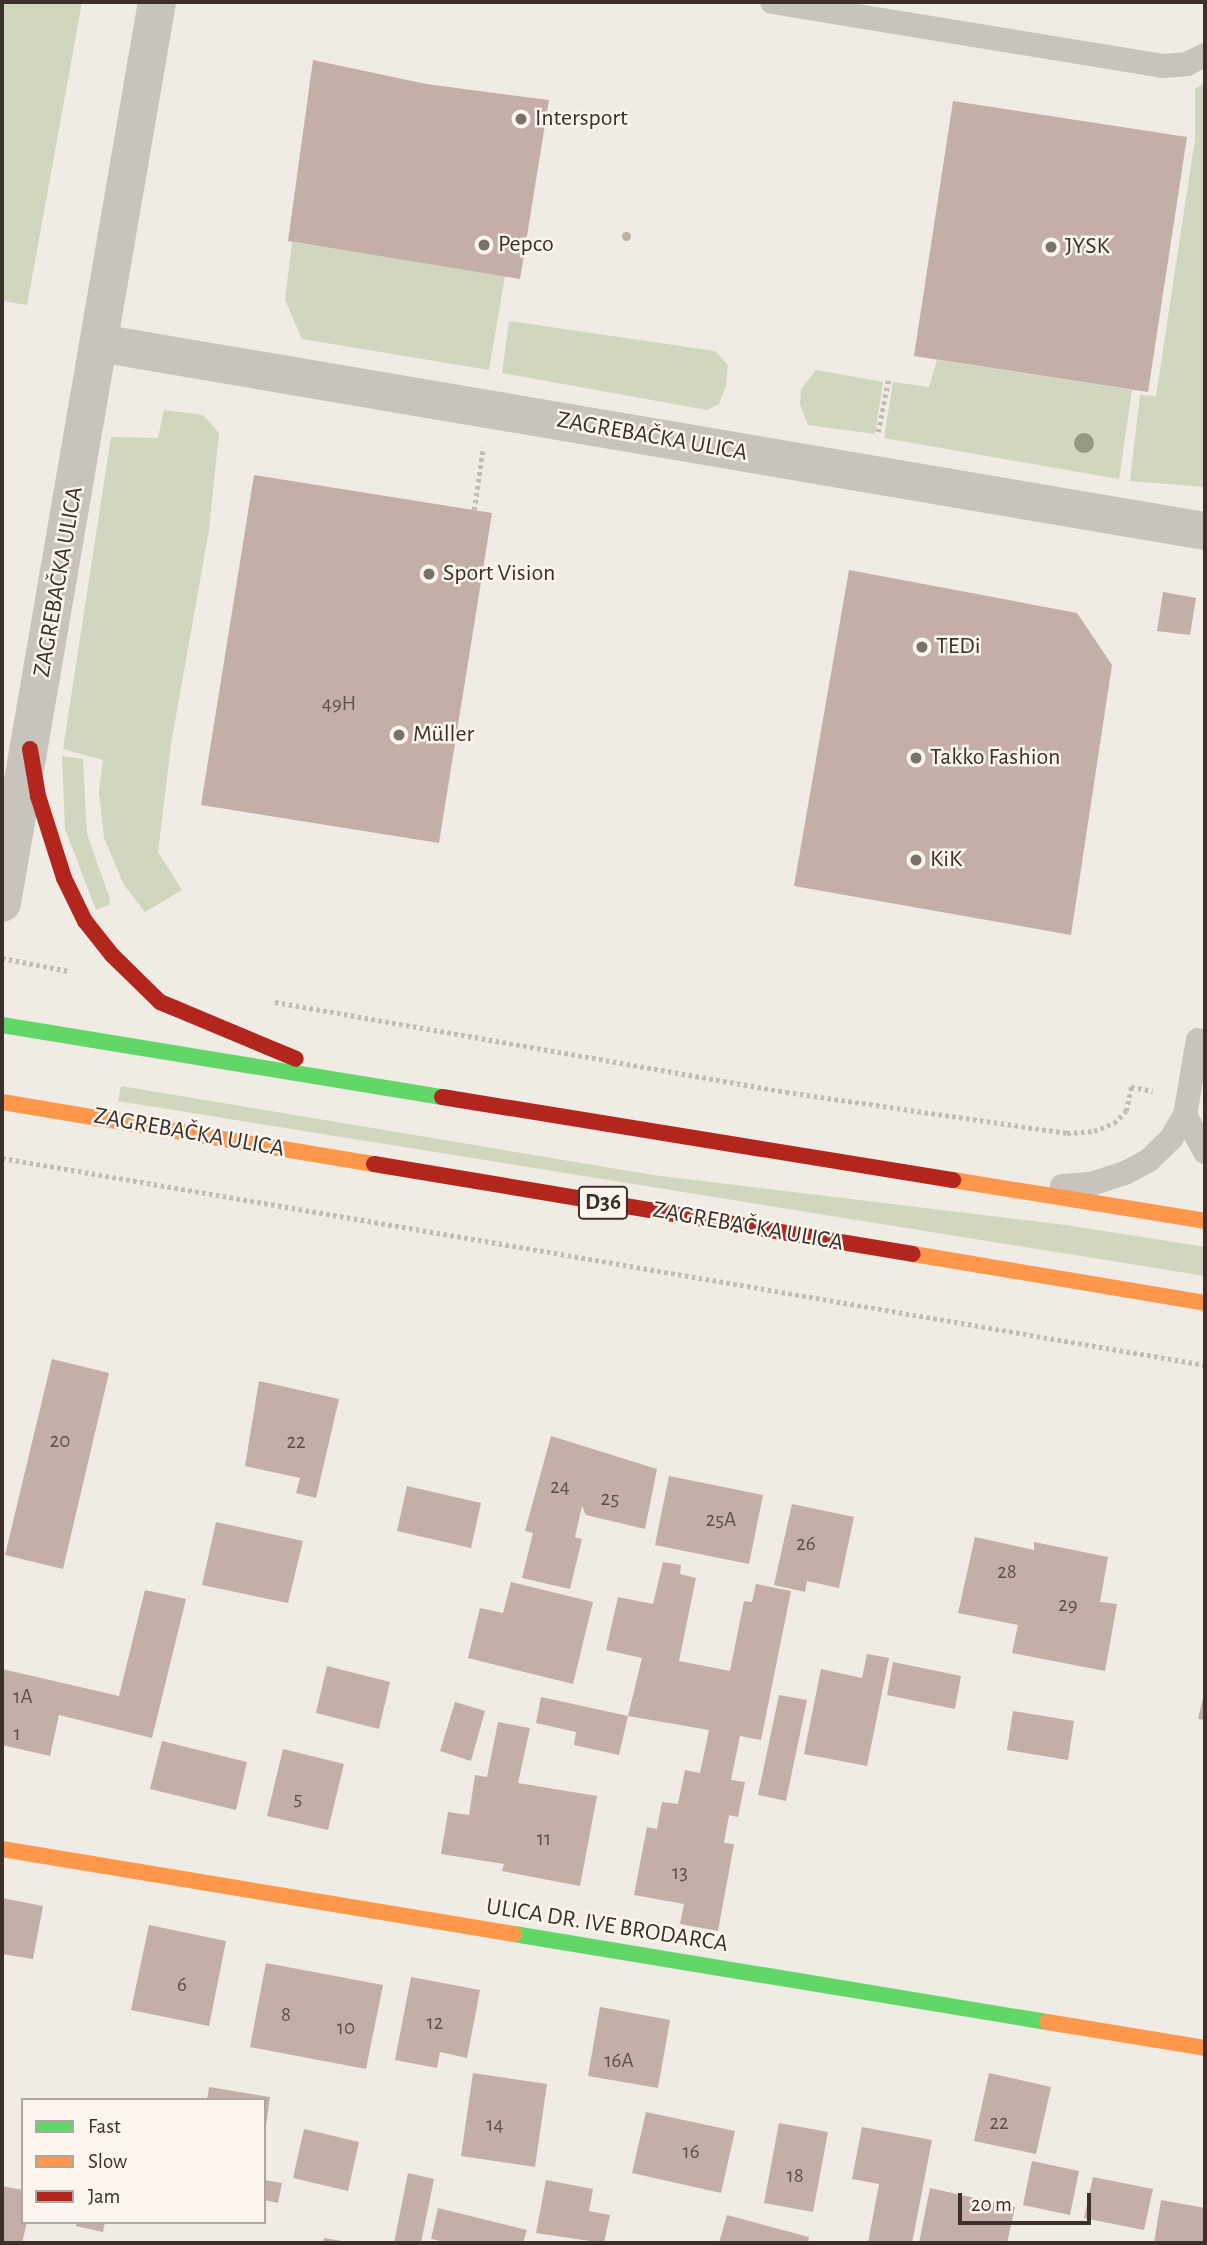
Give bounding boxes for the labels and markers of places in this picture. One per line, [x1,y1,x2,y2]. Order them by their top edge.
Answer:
place label: Intersport [535,105,628,133]
marker: Intersport [513,111,529,127]
place label: Pepco [498,231,554,259]
place label: JYSK [1065,233,1110,261]
marker: Pepco [476,237,492,253]
marker: JYSK [1043,239,1059,255]
place label: Sport Vision [443,560,555,588]
marker: Sport Vision [421,566,437,582]
place label: TEDi [936,633,981,661]
marker: TEDi [914,639,930,655]
place label: Müller [413,721,474,749]
marker: Müller [391,727,407,743]
place label: Takko Fashion [930,744,1060,772]
marker: Takko Fashion [908,750,924,766]
place label: KiK [930,846,962,874]
marker: KiK [908,852,924,868]

